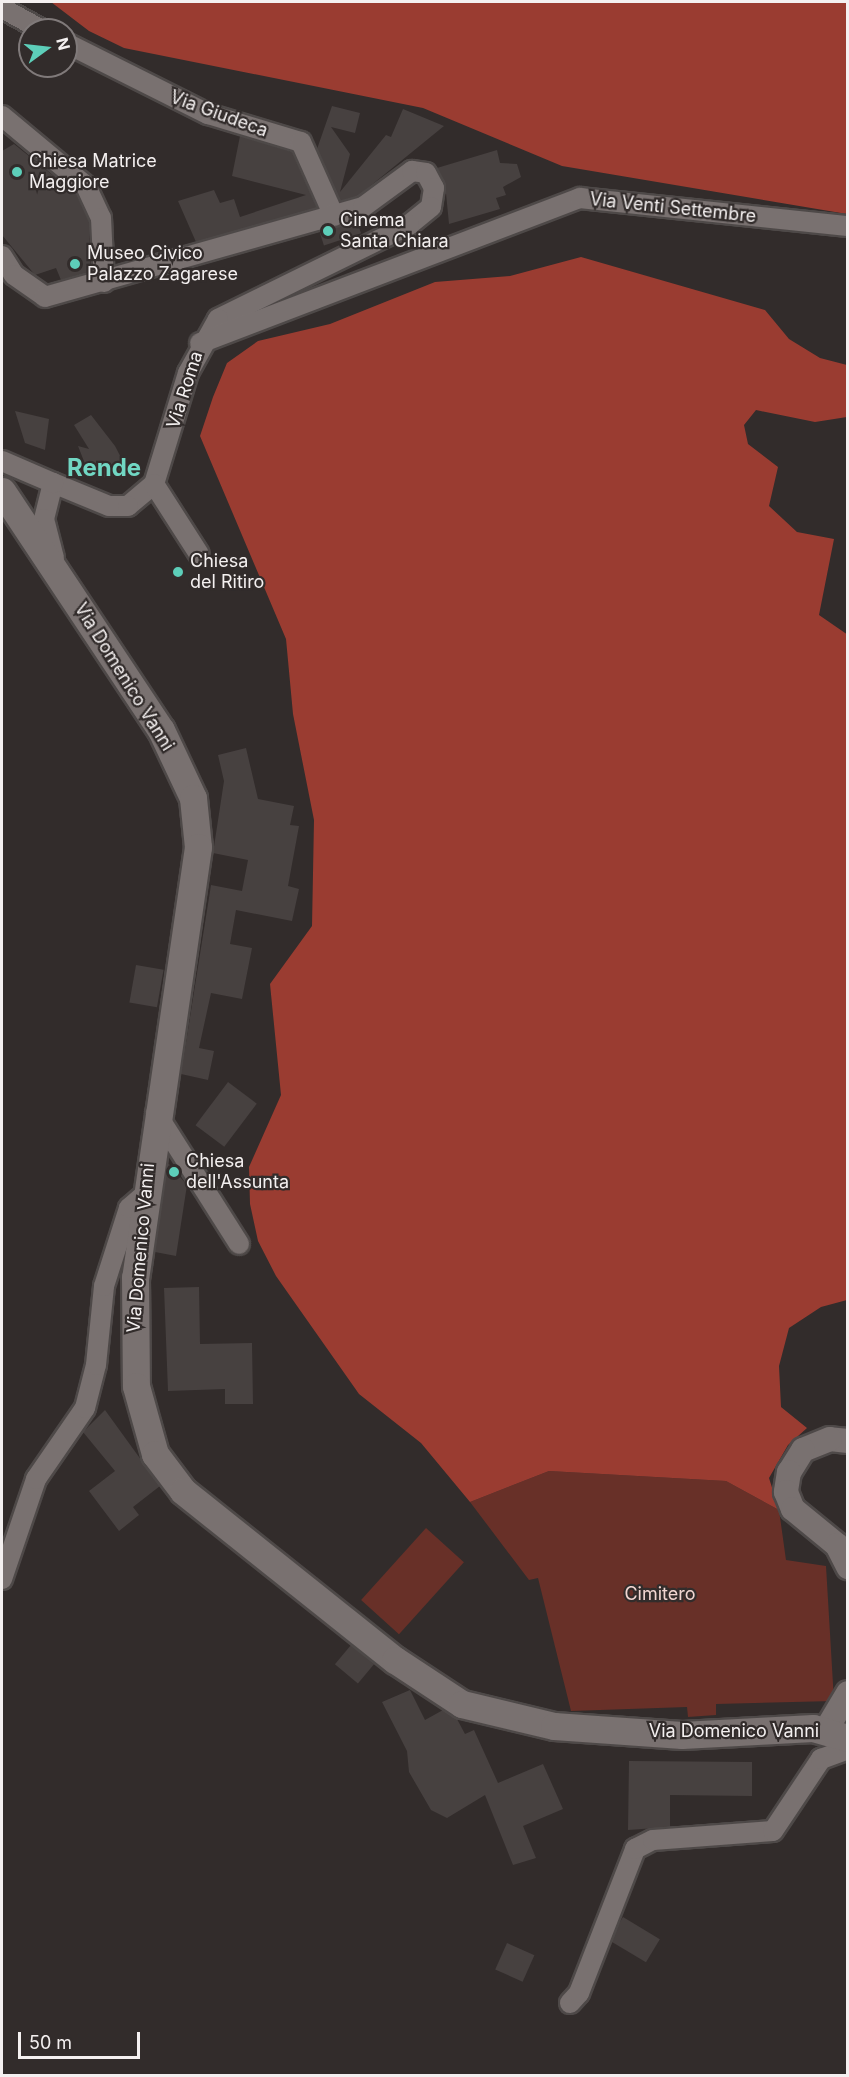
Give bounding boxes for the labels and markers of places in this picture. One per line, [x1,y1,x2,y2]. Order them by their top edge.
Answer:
place label: Chiesa Matrice Maggiore [29,151,157,194]
marker: Chiesa Matrice Maggiore [10,165,24,179]
place label: Cinema Santa Chiara [340,210,449,252]
marker: Cinema Santa Chiara [321,224,335,238]
place label: Museo Civico Palazzo Zagarese [87,243,238,286]
marker: Museo Civico Palazzo Zagarese [68,257,82,271]
place label: Chiesa del Ritiro [190,551,264,594]
marker: Chiesa del Ritiro [171,565,185,579]
place label: Chiesa dell'Assunta [186,1151,289,1194]
marker: Chiesa dell'Assunta [167,1165,181,1179]

